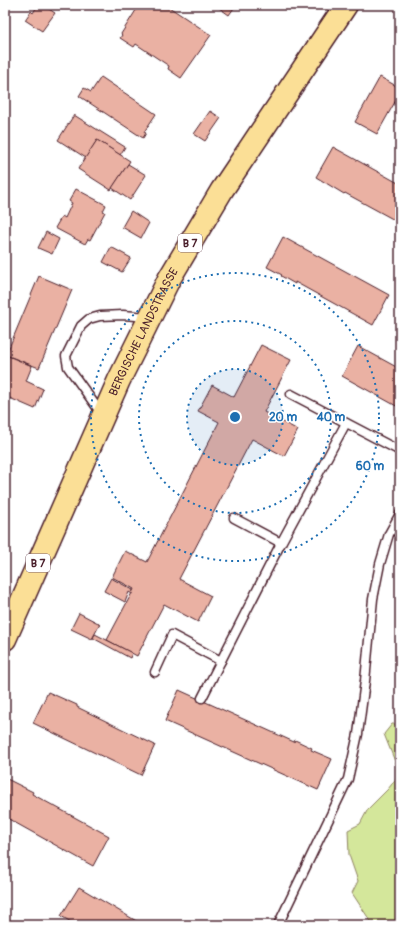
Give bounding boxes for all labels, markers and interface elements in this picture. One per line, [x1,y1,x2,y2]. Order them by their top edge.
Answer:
road number: B 7 [178,234,202,252]
street label: BERGISCHE LANDSTRASSE [105,265,182,398]
centre of rings [228,410,242,424]
text: 20 m [269,410,297,425]
text: 40 m [316,410,346,425]
text: 60 m [356,459,385,474]
road number: B 7 [26,554,50,572]

